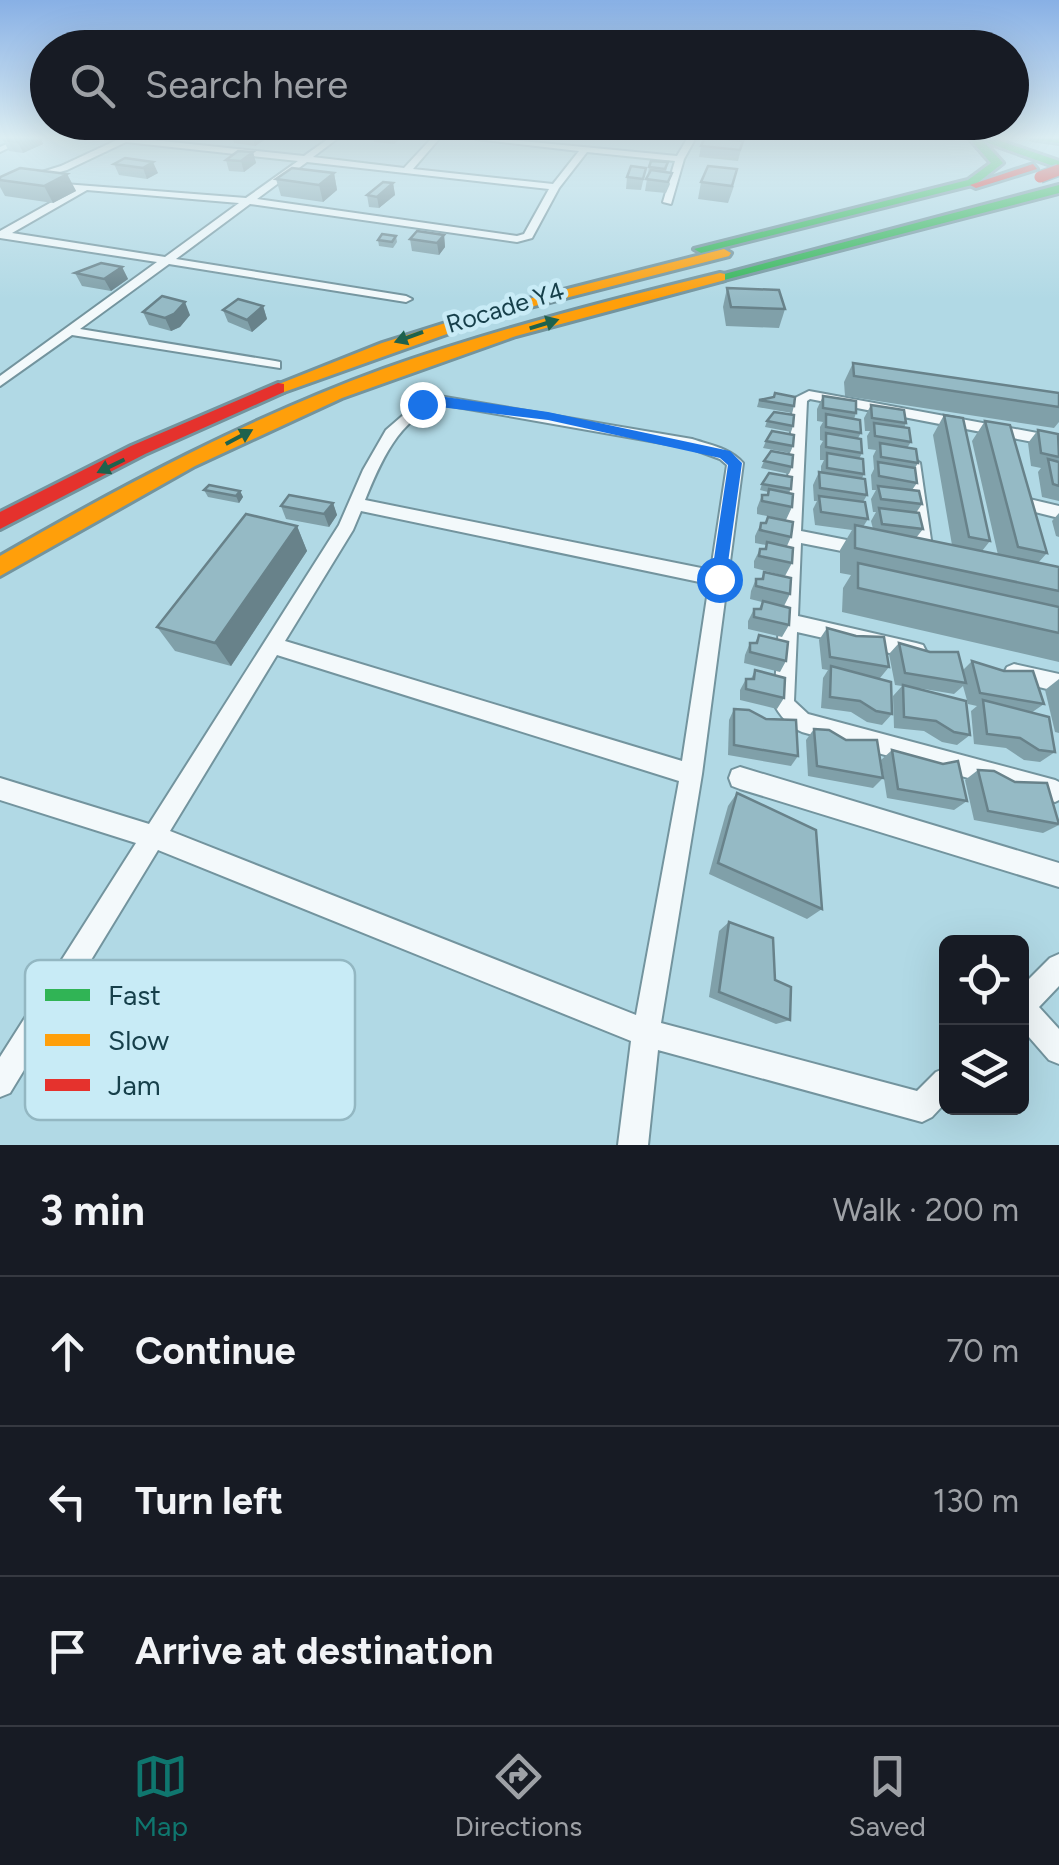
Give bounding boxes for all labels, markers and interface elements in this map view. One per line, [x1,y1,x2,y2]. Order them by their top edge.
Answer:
search box [30,30,1029,140]
icon: search [65,58,120,113]
text: Search here [145,62,348,108]
street label: Rocade Y4 [443,275,567,339]
one-way arrow [529,315,559,330]
one-way arrow [393,330,423,345]
route end [400,382,446,428]
one-way arrow [225,429,254,446]
one-way arrow [96,458,125,475]
route start [697,557,743,603]
map controls [939,935,1029,1115]
button: locate [939,935,1029,1025]
legend [25,960,355,1120]
text: Fast [108,978,161,1012]
text: Slow [108,1023,169,1057]
button: layers [939,1025,1029,1115]
text: Jam [108,1068,161,1102]
text: 3 min [40,1185,145,1236]
text: Walk · 200 m [833,1191,1019,1229]
icon: ahead [40,1324,95,1379]
text: Continue [135,1328,296,1374]
text: 70 m [946,1332,1019,1370]
icon: left [40,1474,95,1529]
text: Turn left [135,1478,283,1524]
text: 130 m [933,1482,1019,1520]
icon: arrive [40,1624,95,1679]
text: Arrive at destination [135,1628,493,1674]
tab: Map [133,1749,188,1843]
tab: Directions [455,1749,582,1843]
tab: Saved [849,1749,926,1843]

